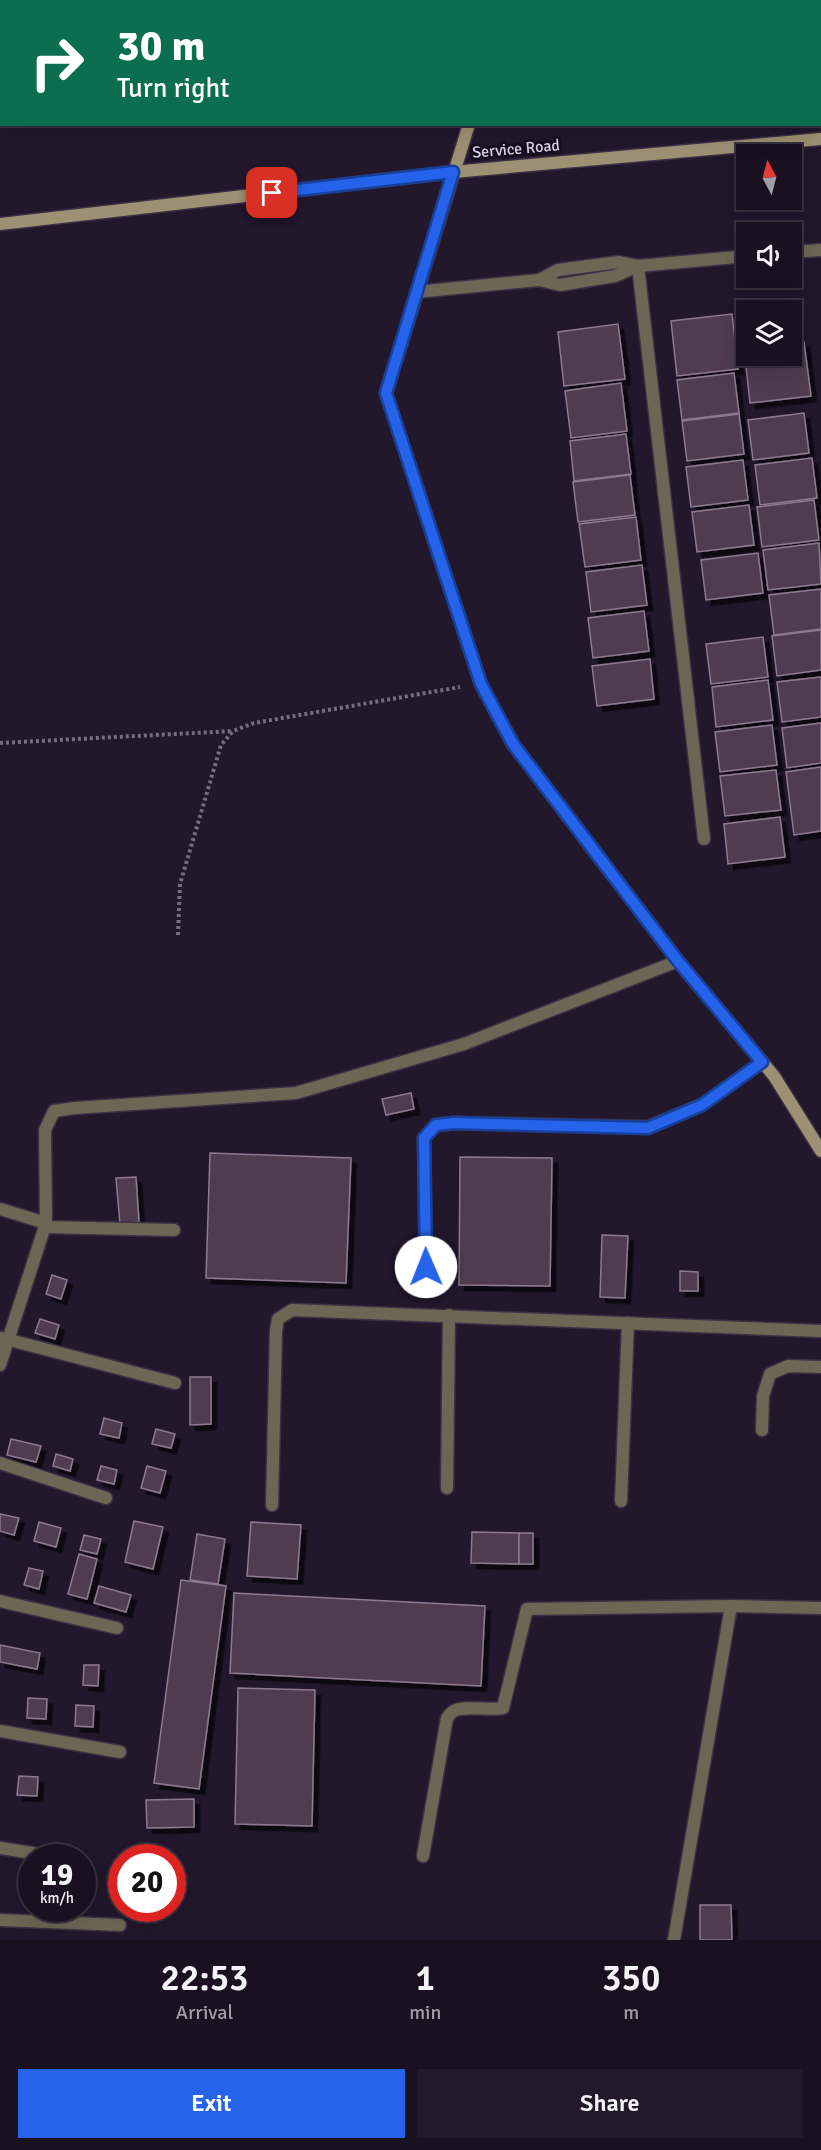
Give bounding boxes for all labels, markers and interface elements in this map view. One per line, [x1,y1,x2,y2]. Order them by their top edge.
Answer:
text: 30 m [117,21,206,72]
icon: right [18,24,96,102]
text: Turn right [117,72,230,105]
street label: Service Road [471,135,561,163]
north arrow [736,144,802,210]
map controls [736,144,802,366]
pin [246,167,297,218]
icon: arrive [255,176,288,209]
button: sound [736,222,802,288]
button: layers [736,300,802,366]
position arrow [394,1235,458,1299]
speed limit sign: 20 [108,1844,186,1922]
text: 19 [41,1857,73,1894]
text: km/h [40,1889,74,1907]
text: 22:53 [161,1956,249,2001]
text: 1 [416,1956,435,2001]
text: 350 [602,1956,660,2001]
text: Arrival [176,2000,233,2025]
text: min [409,2000,441,2025]
text: m [623,2000,639,2025]
button: Exit [18,2069,405,2138]
button: Share [417,2069,803,2138]

